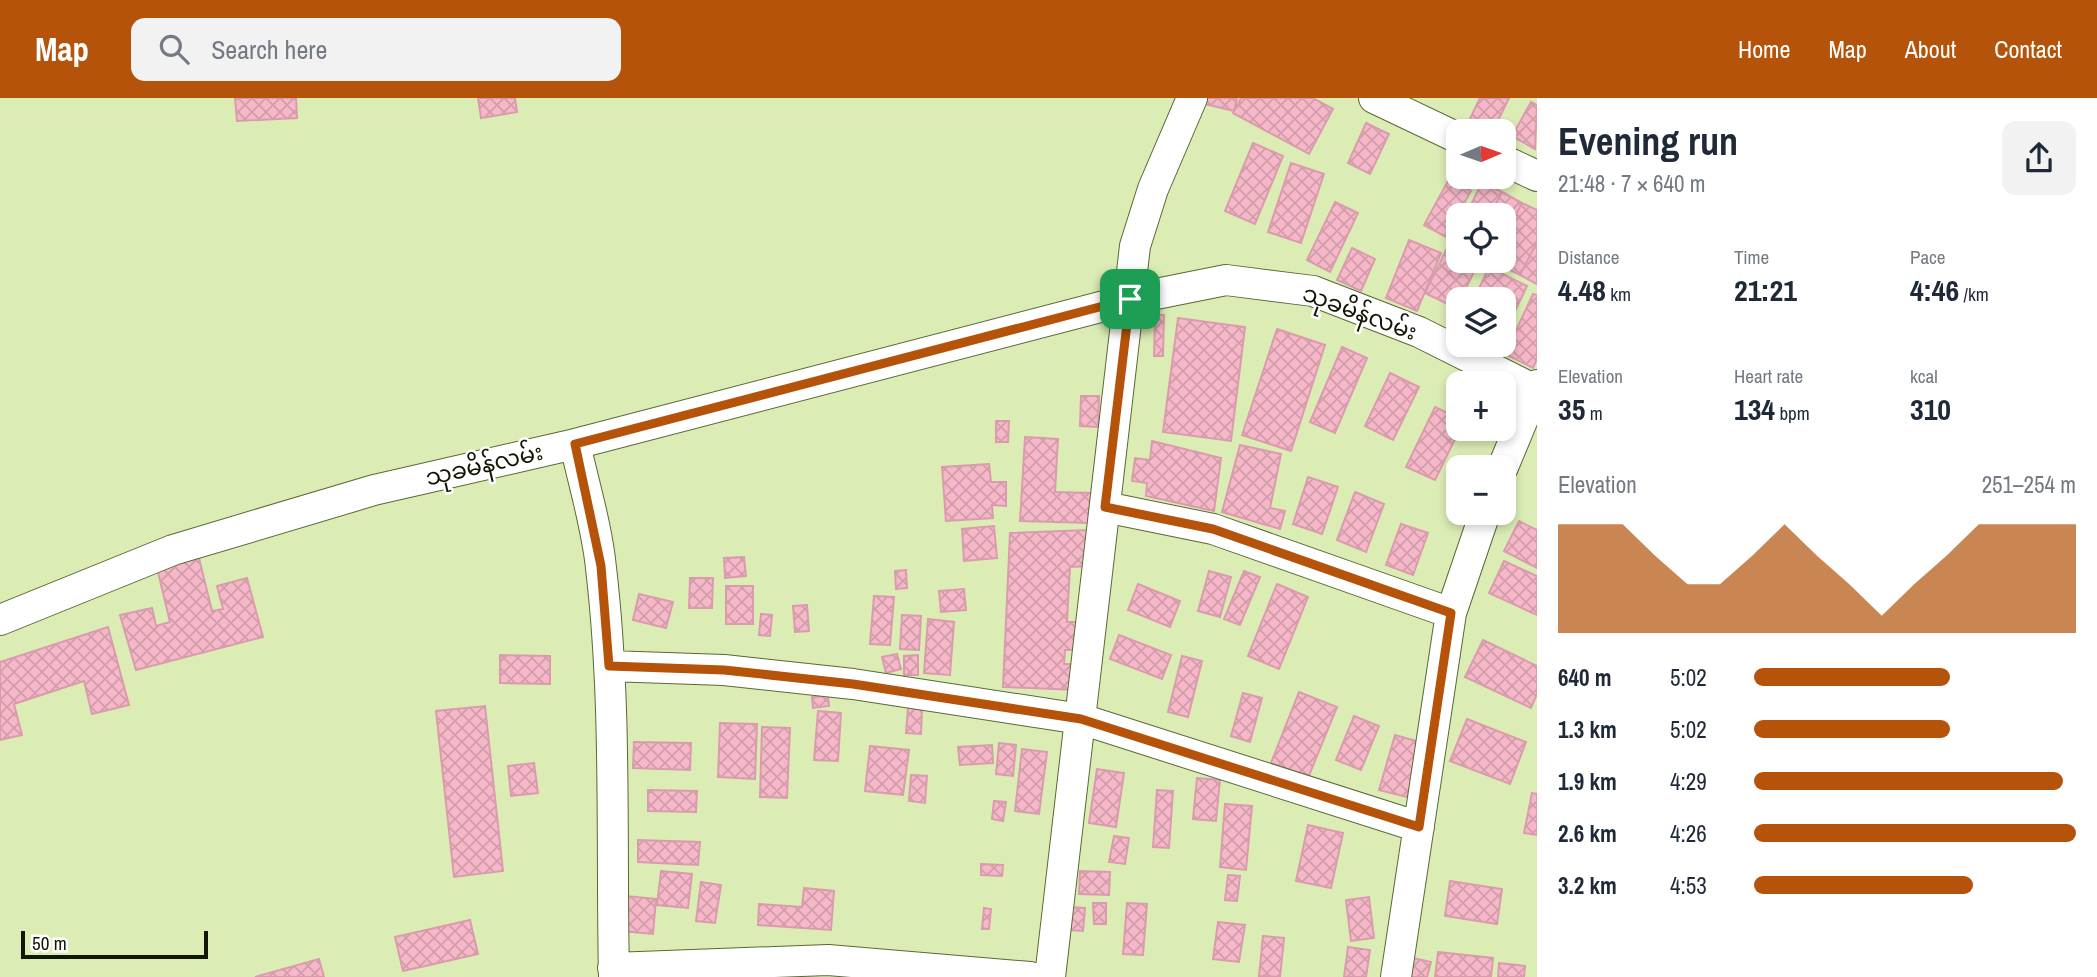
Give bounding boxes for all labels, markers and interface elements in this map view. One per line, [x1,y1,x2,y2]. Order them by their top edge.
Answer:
search box [131,18,621,81]
text: Map [35,27,89,71]
icon: search [155,30,193,68]
text: Search here [211,32,327,67]
text: Home [1738,33,1790,65]
text: Map [1828,33,1867,65]
text: About [1905,33,1956,65]
text: Contact [1994,33,2062,65]
text: Evening run [1558,116,1738,167]
north arrow [1446,119,1516,189]
map controls [1446,119,1516,525]
button: share [2002,121,2076,195]
text: 21:48 · 7 × 640 m [1558,168,1705,199]
button: locate [1446,203,1516,273]
text: Distance [1558,244,1619,270]
text: Time [1734,244,1769,270]
text: Pace [1910,244,1946,270]
pin [1100,269,1160,329]
text: 4.48 [1558,270,1606,310]
text: 21:21 [1734,270,1797,310]
text: 4:46 [1910,270,1959,310]
street label: သုခမိန်လမ်း [1297,277,1421,351]
icon: arrive [1111,280,1149,318]
text: km [1606,281,1631,307]
text: /km [1959,281,1989,307]
button: layers [1446,287,1516,357]
text: Elevation [1558,363,1623,389]
text: Heart rate [1734,363,1803,389]
text: kcal [1910,363,1938,389]
button: + [1446,371,1516,441]
text: 35 [1558,389,1585,429]
text: 134 [1734,389,1775,429]
text: 310 [1910,389,1951,429]
text: m [1585,400,1603,426]
text: bpm [1775,400,1810,426]
street label: သုခမိန်လမ်း [422,435,547,496]
button: − [1446,455,1516,525]
text: Elevation [1558,469,1637,500]
text: 251–254 m [1982,469,2076,500]
text: 640 m [1558,662,1611,693]
text: 5:02 [1670,662,1707,693]
text: 1.3 km [1558,714,1617,745]
text: 5:02 [1670,714,1707,745]
text: 1.9 km [1558,766,1617,797]
text: 4:29 [1670,766,1707,797]
text: 2.6 km [1558,818,1617,849]
text: 4:26 [1670,818,1707,849]
text: 3.2 km [1558,870,1617,901]
text: 4:53 [1670,870,1707,901]
scale bar [21,928,208,960]
text: 50 m [32,930,67,956]

